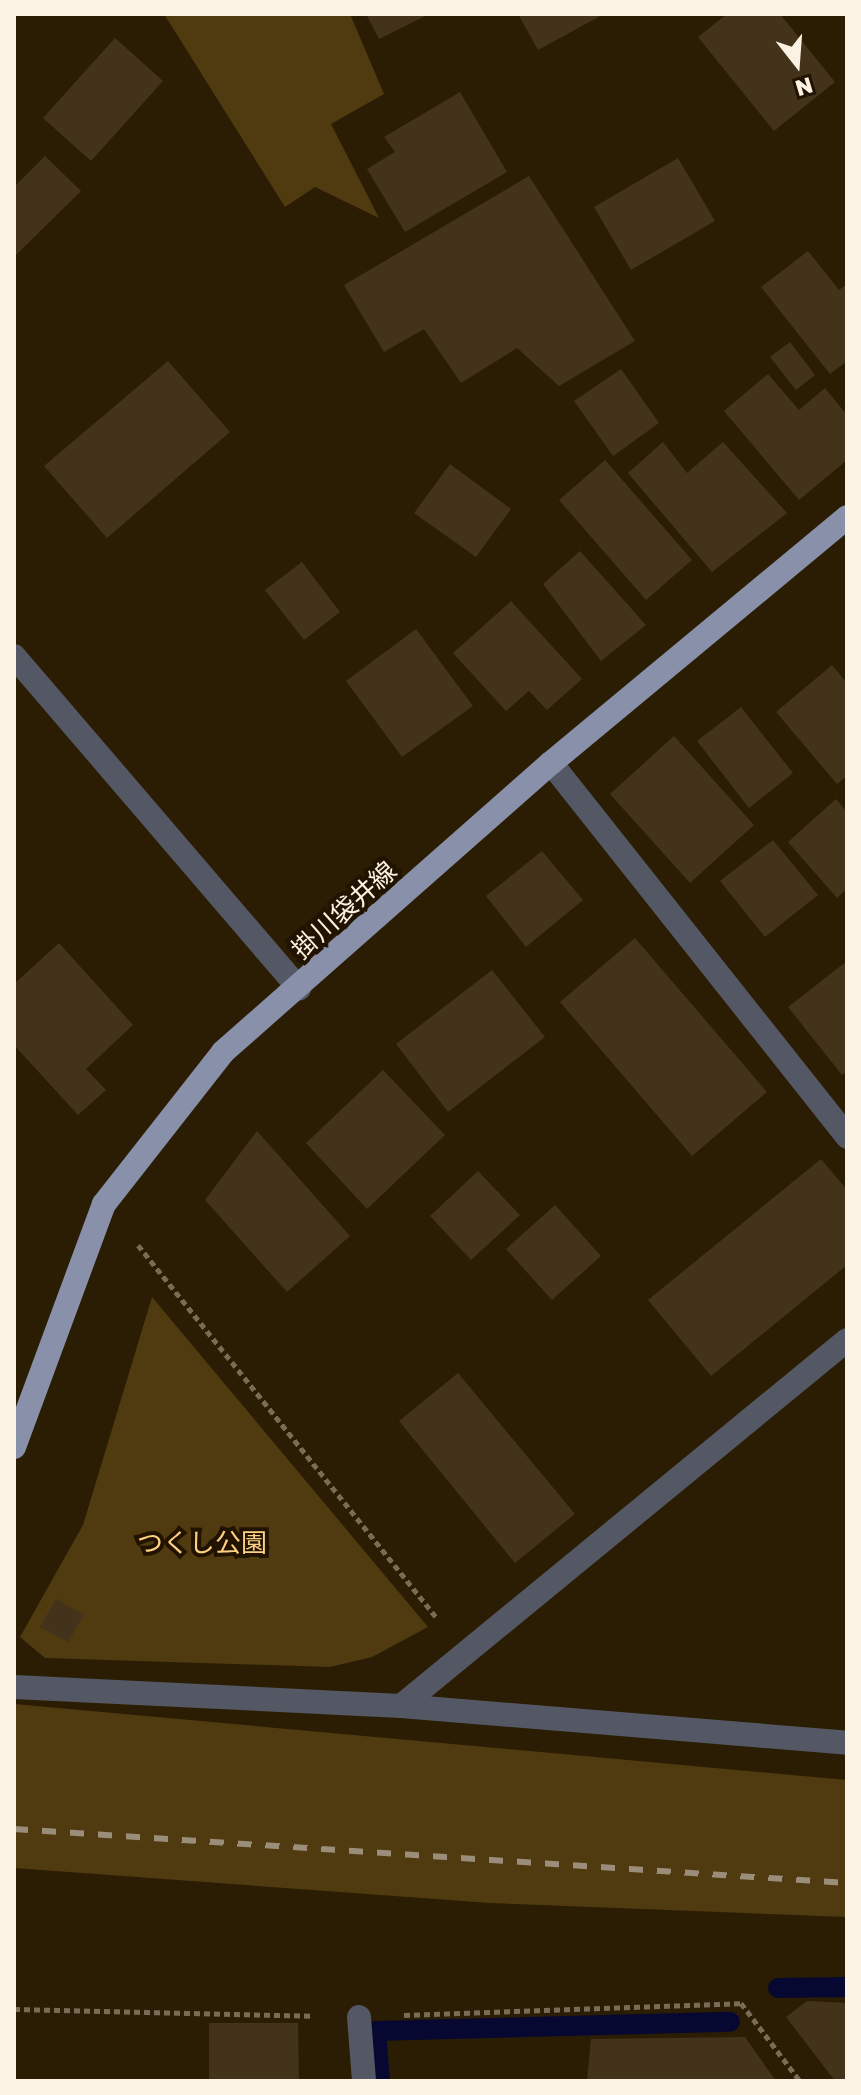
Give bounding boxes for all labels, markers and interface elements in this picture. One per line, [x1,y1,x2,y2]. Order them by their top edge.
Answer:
north arrow [757,24,837,104]
text: N [792,72,816,103]
street label: 掛川袋井線 [285,855,403,965]
park label: つくし公園 [137,1527,267,1559]

